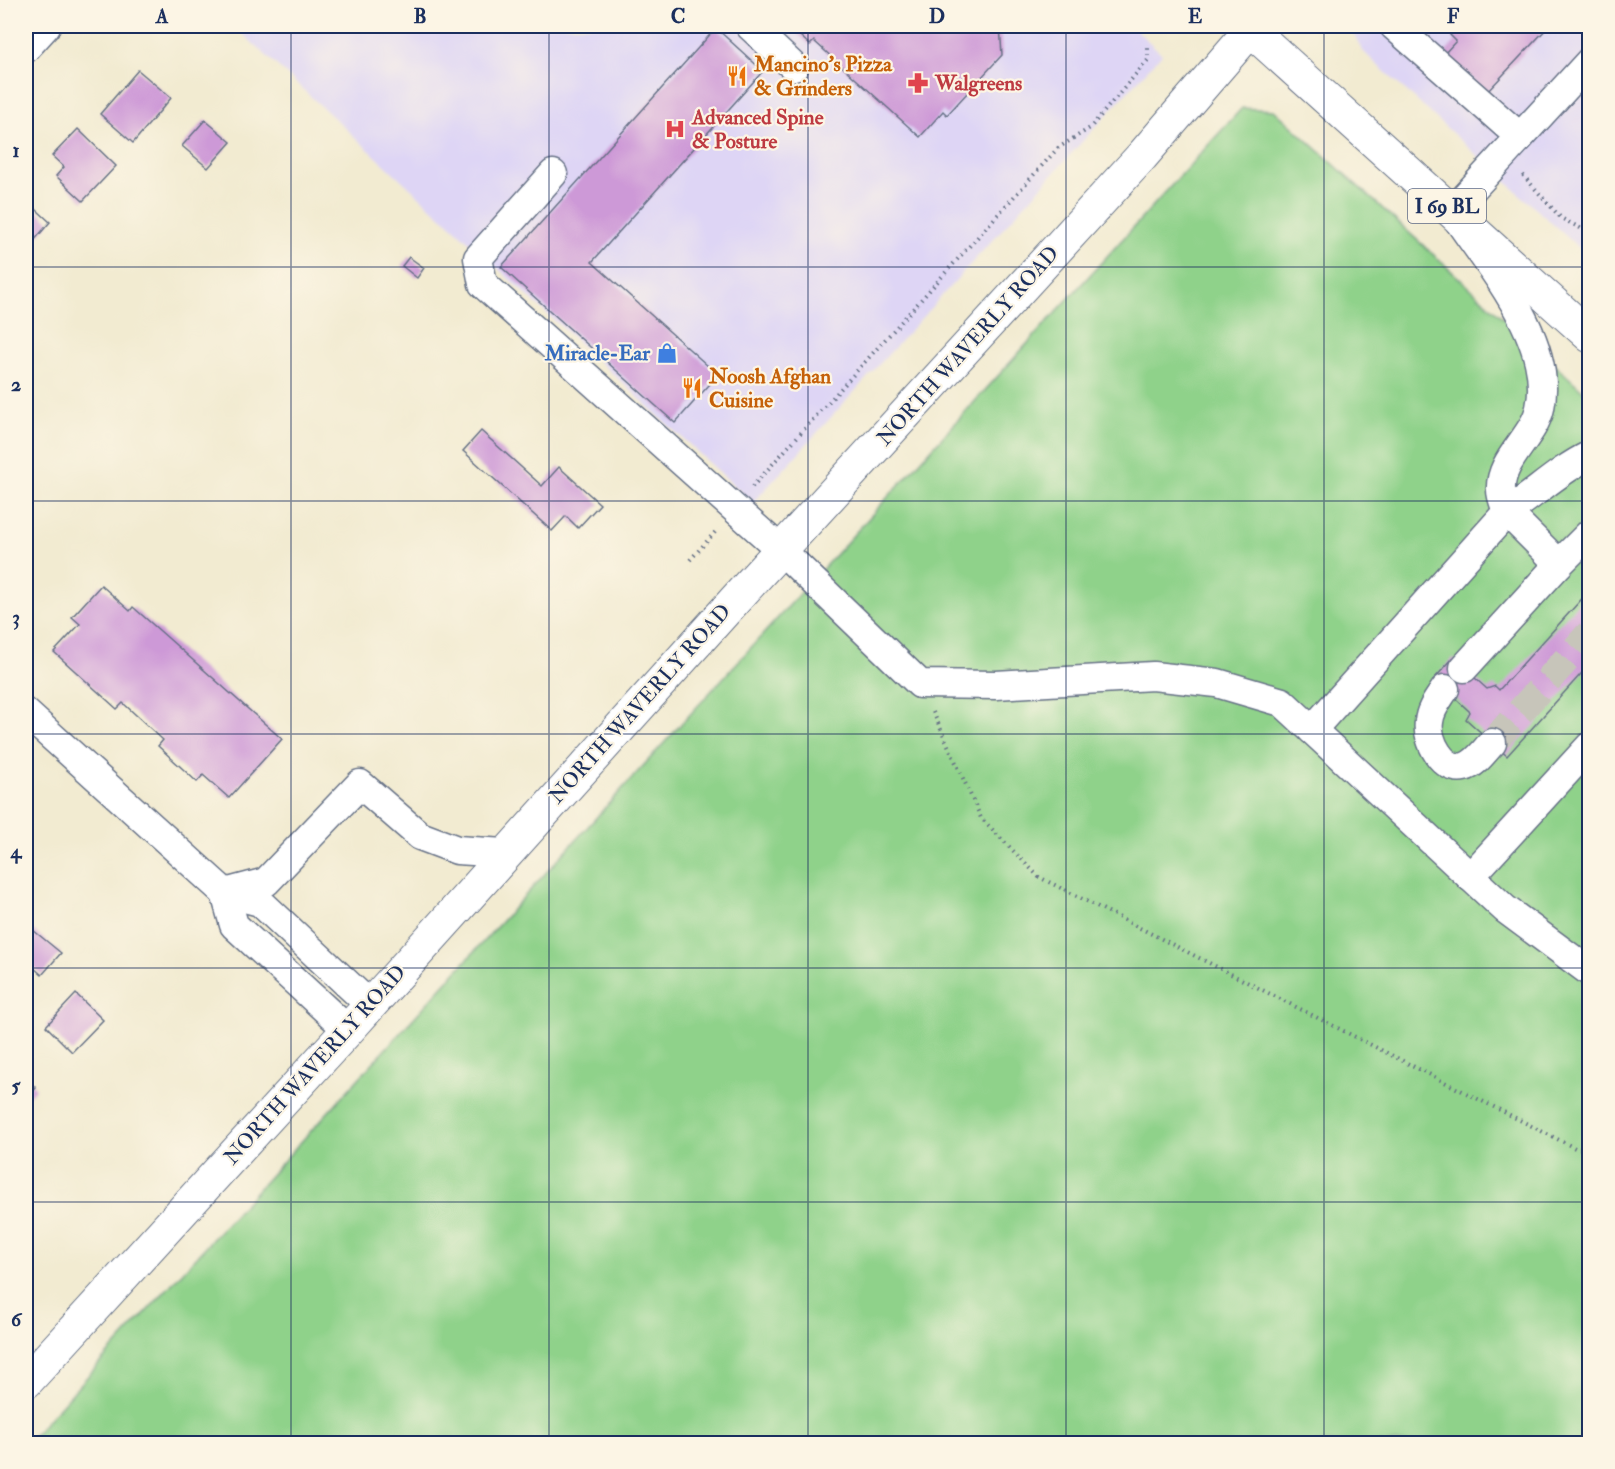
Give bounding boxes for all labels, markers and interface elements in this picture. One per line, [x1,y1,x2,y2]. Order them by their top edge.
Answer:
text: A [155,4,169,29]
text: B [413,4,427,29]
text: C [671,4,685,29]
text: D [929,4,945,29]
text: E [1188,4,1203,29]
text: F [1447,4,1460,29]
place label: Mancino's Pizza & Grinders [753,51,893,102]
restaurant icon: Mancino's Pizza & Grinders [725,64,749,88]
place label: Walgreens [934,70,1022,97]
pharmacy icon: Walgreens [906,71,930,95]
place label: Advanced Spine & Posture [691,104,824,155]
hospital icon: Advanced Spine & Posture [663,117,687,141]
text: 1 [12,138,20,163]
road number: I 69 BL [1408,189,1486,223]
street label: NORTH WAVERLY ROAD [871,240,1065,452]
place label: Miracle-Ear [544,340,651,367]
shop icon: Miracle-Ear [655,341,679,365]
place label: Noosh Afghan Cuisine [708,363,831,414]
text: 2 [11,372,21,397]
restaurant icon: Noosh Afghan Cuisine [680,376,704,400]
street label: NORTH WAVERLY ROAD [543,598,737,810]
text: 3 [12,605,20,630]
text: 4 [10,839,23,864]
street label: NORTH WAVERLY ROAD [218,959,412,1171]
text: 5 [12,1073,22,1098]
text: 6 [11,1307,23,1332]

